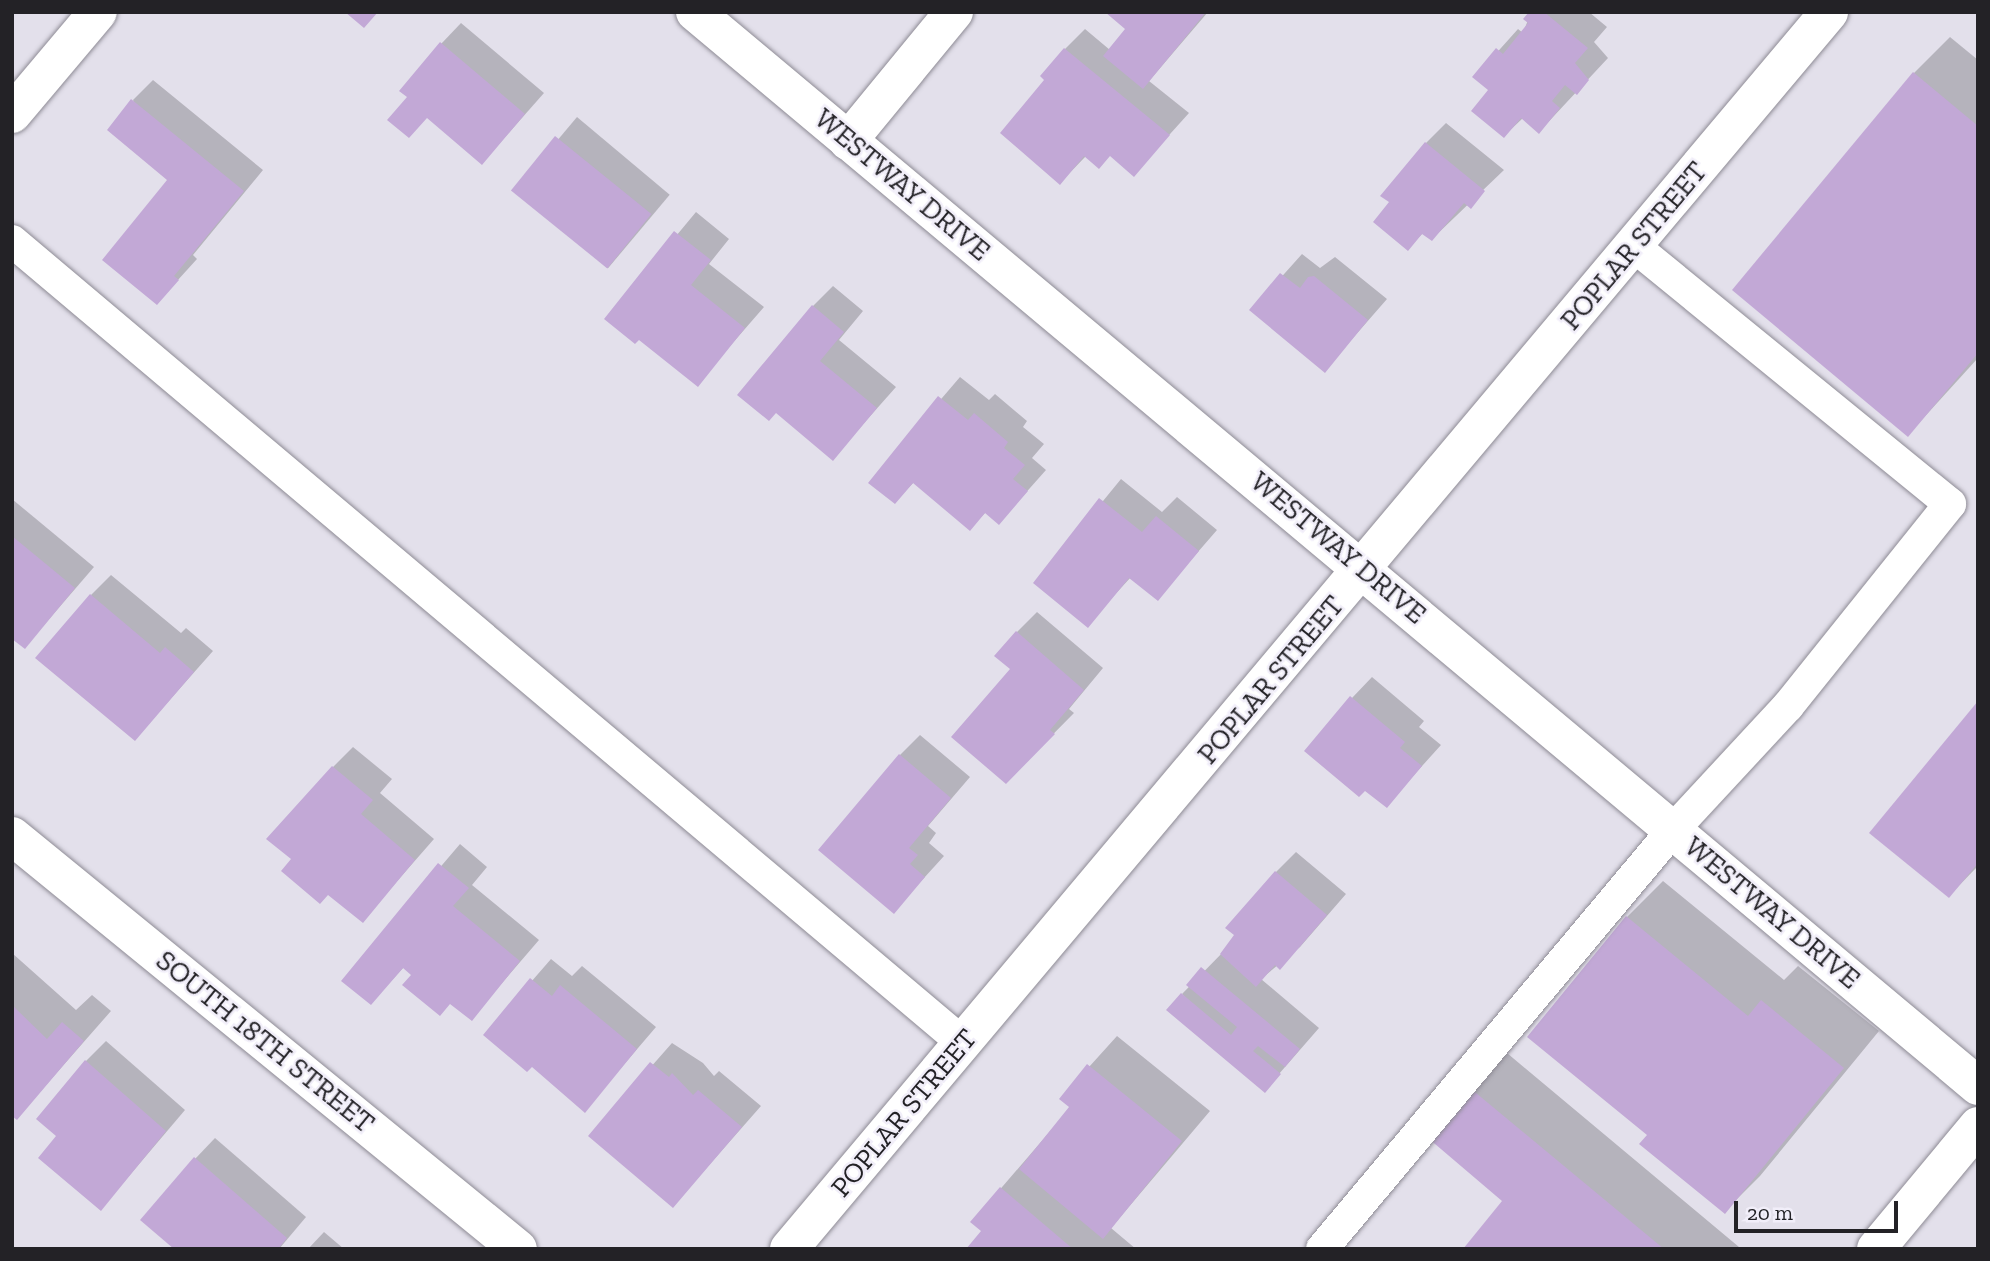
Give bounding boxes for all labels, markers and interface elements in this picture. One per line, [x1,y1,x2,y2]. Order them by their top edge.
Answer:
street label: WESTWAY DRIVE [807,102,997,268]
street label: POPLAR STREET [1554,155,1714,337]
street label: WESTWAY DRIVE [1243,465,1433,631]
street label: POPLAR STREET [1191,589,1351,771]
street label: WESTWAY DRIVE [1677,830,1867,996]
street label: SOUTH 18TH STREET [149,944,381,1140]
street label: POPLAR STREET [824,1022,984,1204]
scale bar [1738,1188,1902,1232]
text: 20 m [1747,1200,1793,1225]

